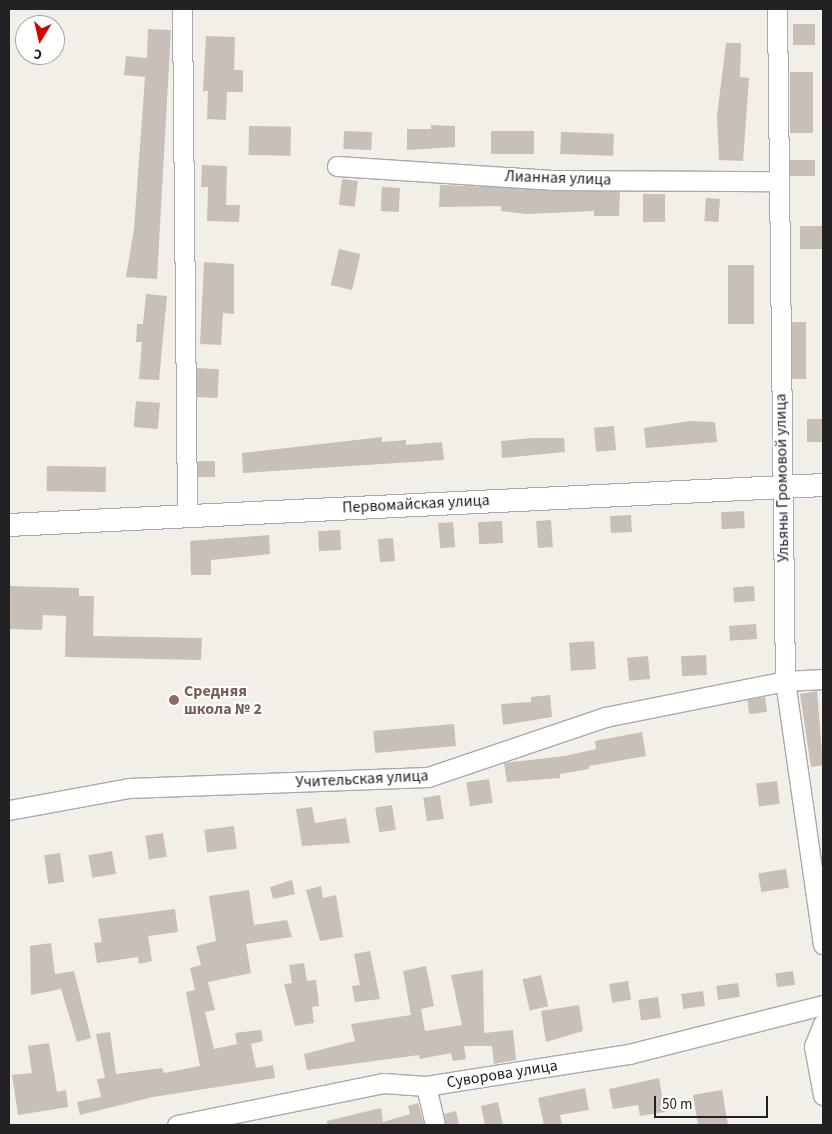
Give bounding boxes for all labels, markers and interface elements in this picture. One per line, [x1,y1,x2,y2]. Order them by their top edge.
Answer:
north arrow [15,15,65,65]
text: С [32,43,43,64]
street label: Лианная улица [504,167,612,189]
street label: Ульяны Громовой улица [771,393,793,563]
street label: Первомайская улица [342,491,490,517]
place label: Средняя школа № 2 [184,681,262,719]
marker: Средняя школа № 2 [168,694,180,706]
street label: Учительская улица [295,766,429,792]
street label: Суворова улица [445,1056,559,1092]
scale bar [657,1086,771,1118]
text: 50 m [662,1094,692,1115]

